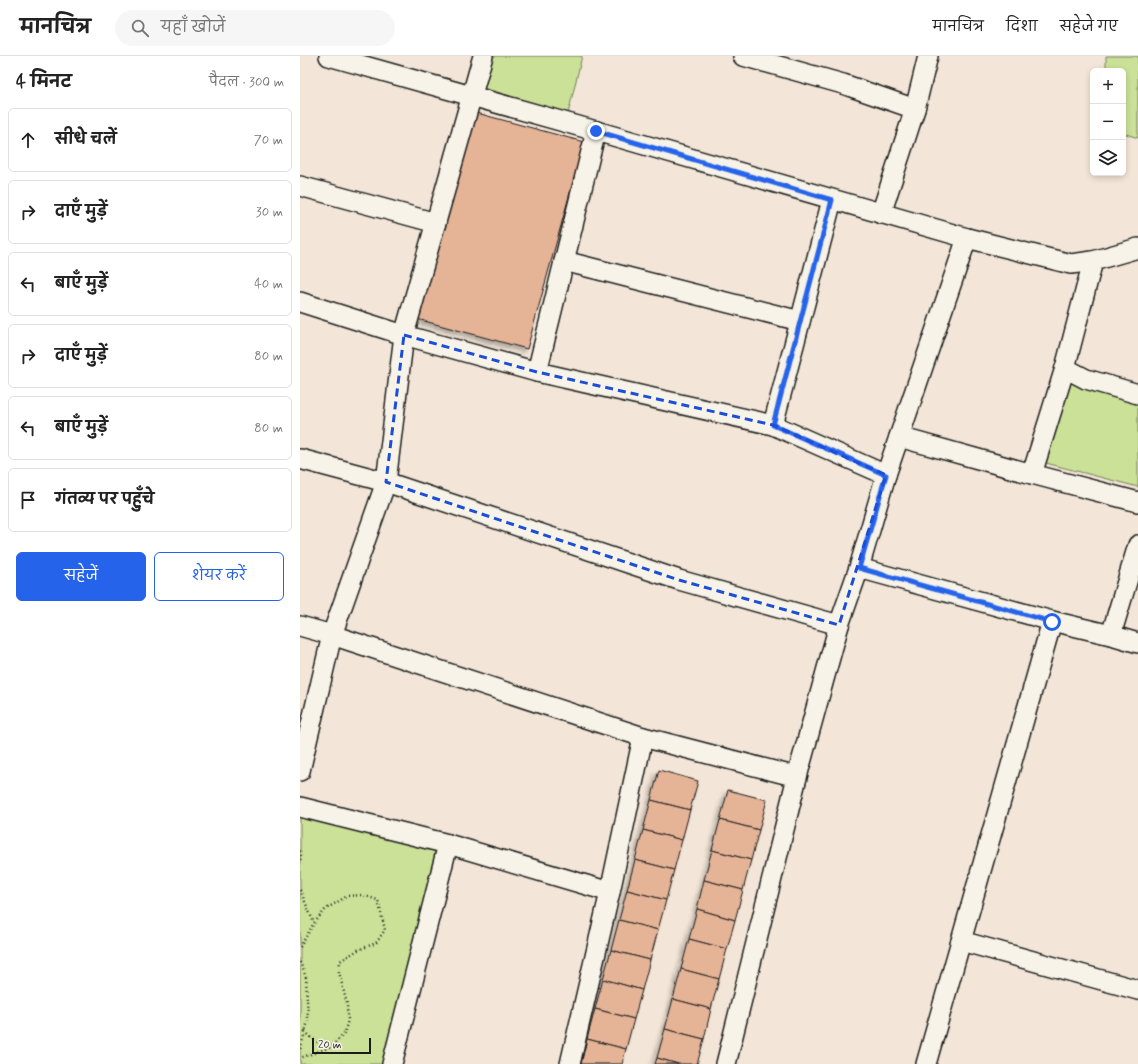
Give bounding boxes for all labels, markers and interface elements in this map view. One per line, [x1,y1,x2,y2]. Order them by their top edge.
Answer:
search box [115,10,395,46]
text: मानचित्र [20,15,91,40]
icon: search [129,17,151,39]
text: यहाँ खोजें [161,18,225,38]
text: मानचित्र [933,18,984,36]
text: दिशा [1006,18,1038,36]
text: सहेजे गए [1060,18,1118,36]
map controls [1090,68,1126,176]
button: + [1090,68,1126,104]
text: 4 मिनट [16,71,72,93]
text: पैदल · 300 m [209,74,284,91]
button: − [1090,104,1126,140]
route end [587,122,605,140]
icon: ahead [17,129,39,151]
text: सीधे चलें [55,130,117,150]
text: 70 m [254,132,283,149]
button: layers [1090,140,1126,176]
icon: right [17,201,39,223]
text: दाएँ मुड़ें [55,202,107,222]
text: 30 m [256,204,283,221]
icon: left [17,273,39,295]
text: बाएँ मुड़ें [55,274,108,294]
text: 40 m [254,276,283,293]
icon: right [17,345,39,367]
text: दाएँ मुड़ें [55,346,107,366]
text: 80 m [254,348,283,365]
icon: left [17,417,39,439]
text: बाएँ मुड़ें [55,418,108,438]
text: 80 m [254,420,283,437]
icon: arrive [17,489,39,511]
text: गंतव्य पर पहुँचे [55,490,154,510]
button: सहेजें [16,552,146,601]
button: शेयर करें [154,552,284,601]
route start [1043,613,1061,631]
scale bar [312,1036,371,1055]
text: 20 m [318,1038,341,1052]

